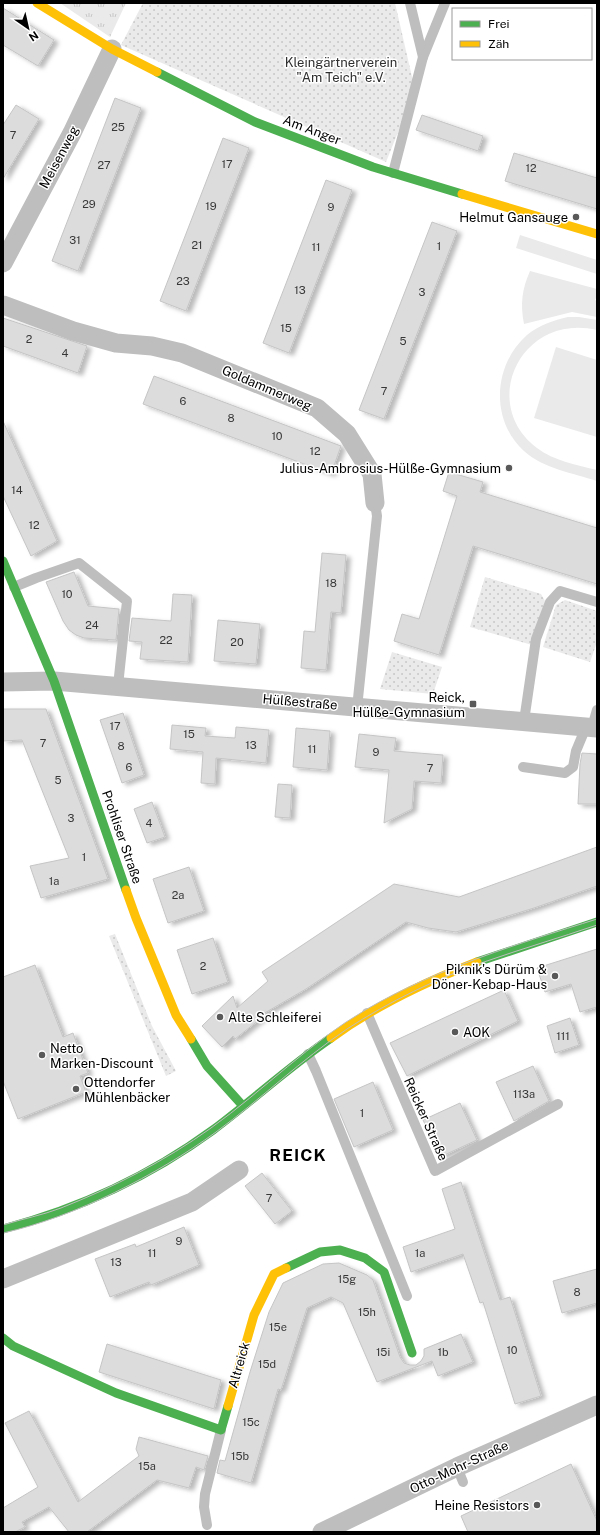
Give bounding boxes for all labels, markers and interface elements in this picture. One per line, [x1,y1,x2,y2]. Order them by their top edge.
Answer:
north arrow [8,8,48,48]
legend [452,8,592,60]
text: Frei [488,17,510,31]
text: N [27,29,41,44]
text: Zäh [488,37,509,51]
park label: Kleingärtnerverein "Am Teich" e.V. [285,55,397,85]
street label: Am Anger [281,112,343,148]
house number: 25 [111,121,125,133]
street label: Meisenweg [36,123,82,191]
house number: 7 [10,129,17,141]
house number: 17 [221,158,233,170]
house number: 27 [97,159,111,171]
house number: 12 [525,162,537,174]
house number: 29 [82,198,96,210]
house number: 19 [205,200,217,212]
house number: 9 [328,201,335,213]
place label: Helmut Gansauge [459,210,568,225]
marker: Helmut Gansauge [571,212,581,222]
house number: 31 [69,234,81,246]
house number: 21 [191,239,203,251]
house number: 1 [437,240,441,252]
house number: 11 [312,241,320,253]
house number: 23 [176,275,190,287]
house number: 13 [294,284,306,296]
house number: 3 [419,286,426,298]
house number: 15 [280,322,292,334]
house number: 2 [26,333,33,345]
house number: 5 [399,335,407,347]
house number: 4 [62,347,69,359]
street label: Goldammerweg [220,362,314,414]
house number: 7 [381,385,388,397]
house number: 6 [180,395,187,407]
house number: 8 [227,412,235,424]
house number: 10 [271,430,283,442]
house number: 12 [309,445,321,457]
place label: Julius-Ambrosius-Hülße-Gymnasium [280,461,501,476]
marker: Julius-Ambrosius-Hülße-Gymnasium [504,463,514,473]
house number: 14 [11,484,23,496]
house number: 12 [28,519,40,531]
house number: 18 [325,577,337,589]
house number: 10 [61,588,73,600]
house number: 24 [85,619,99,631]
house number: 22 [159,634,173,646]
house number: 20 [230,636,244,648]
place label: Reick, Hülße-Gymnasium [352,690,465,720]
street label: Hülßestraße [262,691,338,713]
marker: Reick, Hülße-Gymnasium [468,699,478,709]
house number: 17 [109,720,121,732]
house number: 15 [183,728,195,740]
house number: 7 [40,737,47,749]
house number: 13 [245,739,257,751]
house number: 8 [117,740,125,752]
house number: 11 [308,743,316,755]
house number: 9 [373,746,380,758]
house number: 6 [126,761,133,773]
house number: 7 [427,762,434,774]
house number: 5 [54,774,62,786]
street label: Prohliser Straße [99,788,145,886]
house number: 3 [68,812,75,824]
house number: 4 [146,817,153,829]
house number: 1 [82,851,86,863]
house number: 1a [49,875,59,887]
house number: 2a [172,889,184,901]
house number: 2 [200,960,207,972]
place label: Piknik's Dürüm & Döner-Kebap-Haus [432,962,547,992]
marker: Piknik's Dürüm & Döner-Kebap-Haus [550,971,560,981]
place label: Alte Schleiferei [228,1010,321,1025]
marker: Alte Schleiferei [215,1012,225,1022]
place label: AOK [463,1025,490,1040]
marker: AOK [450,1027,460,1037]
house number: 111 [556,1030,570,1042]
place label: Netto Marken-Discount [50,1041,154,1071]
marker: Netto Marken-Discount [37,1050,47,1060]
place label: Ottendorfer Mühlenbäcker [84,1075,170,1105]
street label: Reicker Straße [401,1075,451,1163]
marker: Ottendorfer Mühlenbäcker [71,1084,81,1094]
house number: 113a [513,1088,535,1100]
house number: 1 [360,1107,364,1119]
district label: REICK [269,1145,327,1165]
house number: 7 [266,1192,273,1204]
house number: 9 [176,1235,183,1247]
house number: 11 [148,1247,156,1259]
house number: 1a [415,1247,425,1259]
house number: 13 [110,1256,122,1268]
house number: 15g [338,1273,356,1285]
house number: 8 [573,1286,581,1298]
house number: 15h [358,1306,376,1318]
house number: 15e [269,1321,287,1333]
street label: Altreick [225,1340,253,1390]
house number: 10 [506,1344,518,1356]
house number: 15i [376,1346,390,1358]
house number: 1b [437,1346,449,1358]
house number: 15d [258,1358,276,1370]
house number: 15c [242,1416,260,1428]
street label: Otto-Mohr-Straße [407,1438,511,1496]
house number: 15b [231,1450,249,1462]
house number: 15a [138,1460,156,1472]
place label: Heine Resistors [435,1498,529,1513]
marker: Heine Resistors [532,1500,542,1510]

